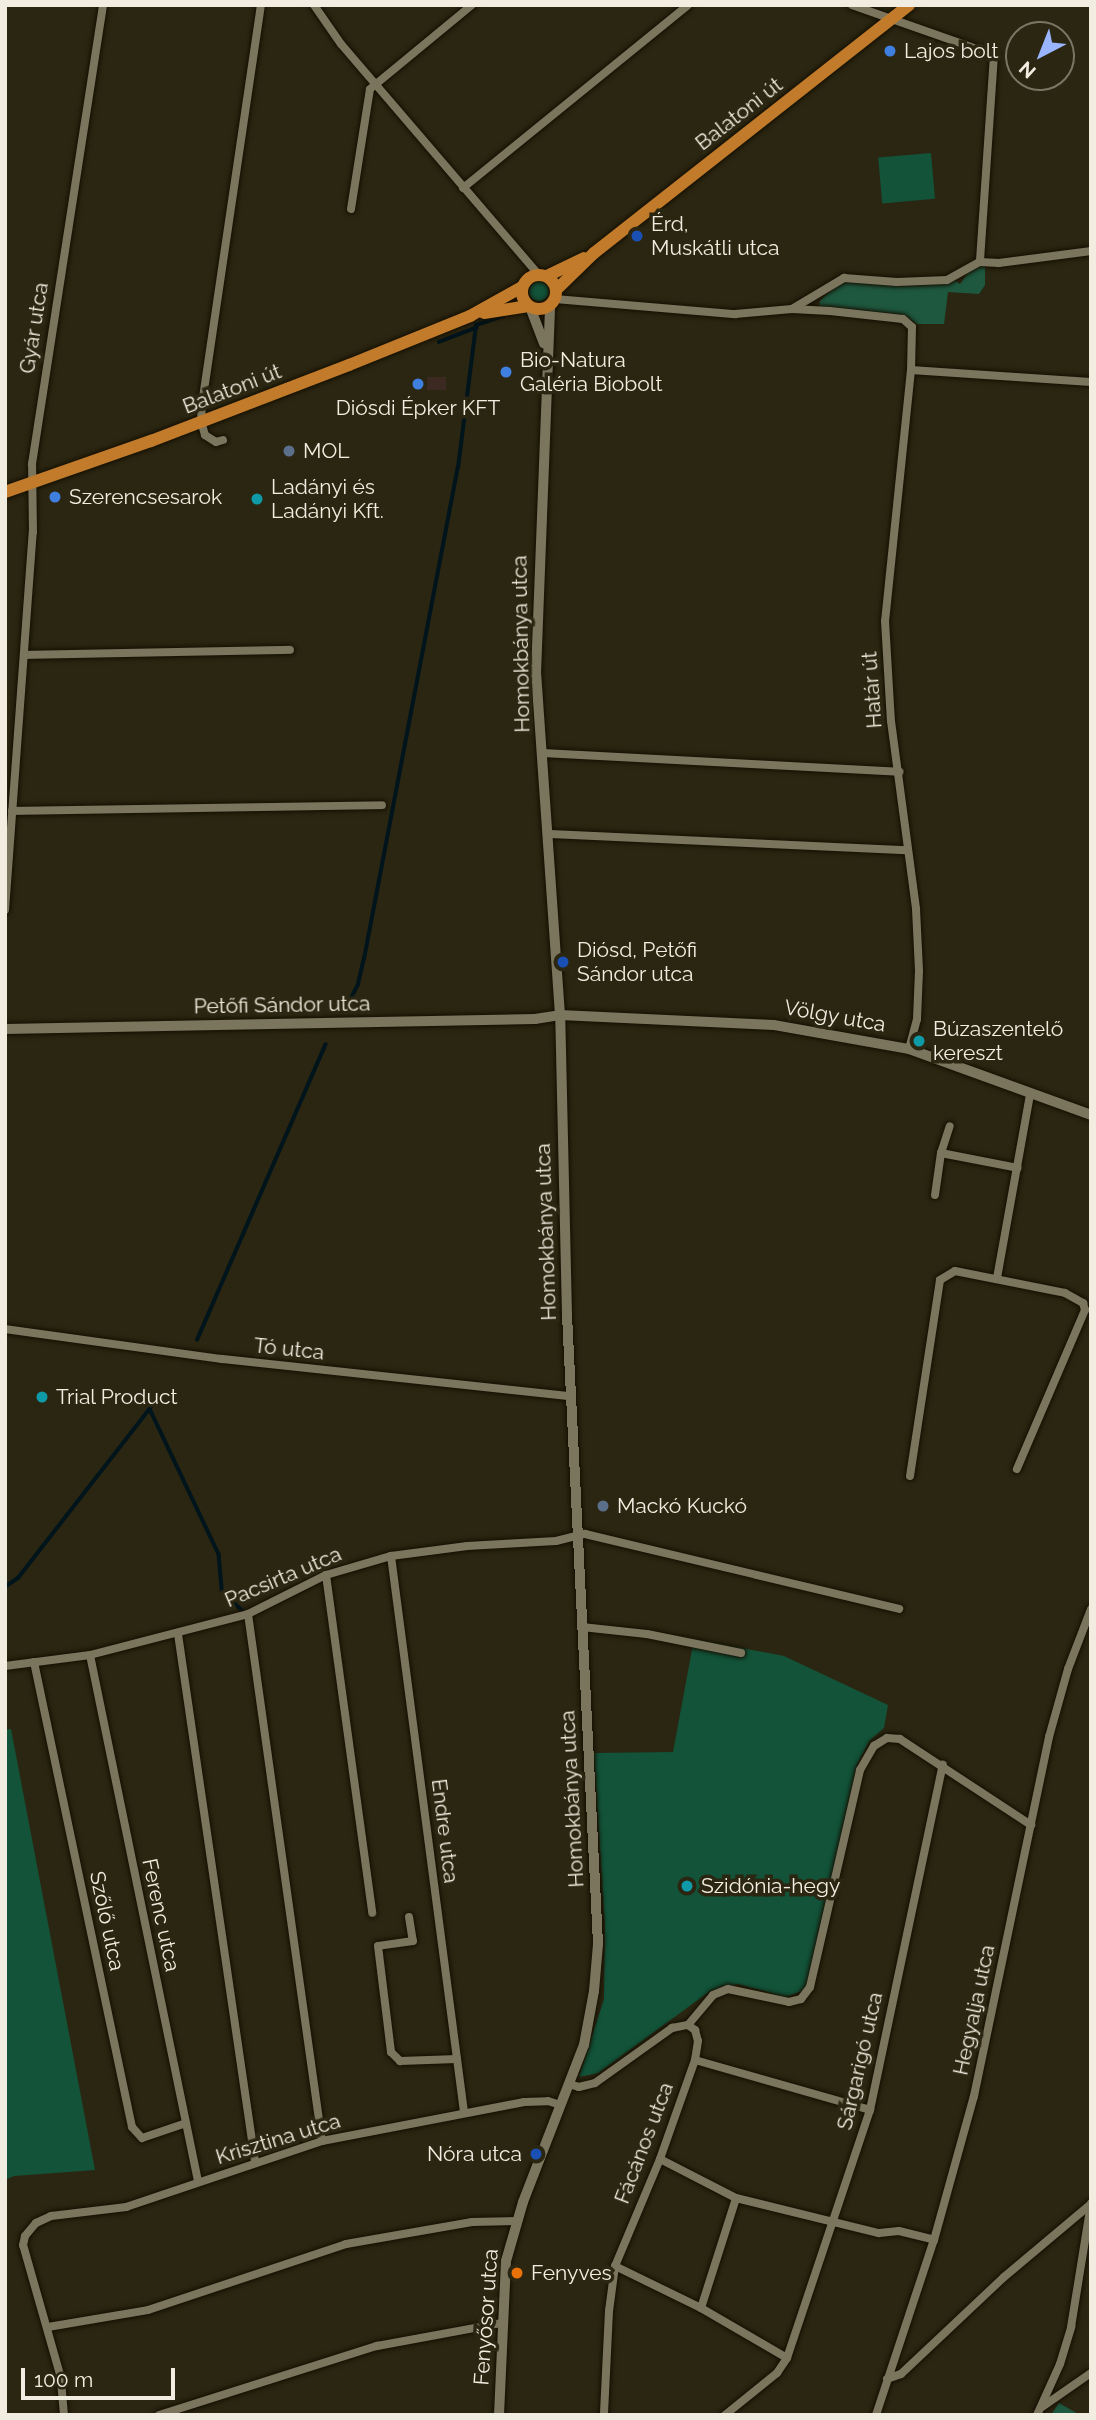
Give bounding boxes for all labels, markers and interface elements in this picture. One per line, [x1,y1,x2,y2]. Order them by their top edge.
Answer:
north arrow [1005,21,1075,91]
place label: Lajos bolt [904,38,999,64]
marker: Lajos bolt [882,43,898,59]
text: N [1015,57,1040,83]
street label: Balatoni út [690,72,788,156]
place label: Érd, Muskátli utca [651,211,779,261]
marker: Érd, Muskátli utca [629,228,645,244]
street label: Gyár utca [14,280,54,376]
place label: Bio-Natura Galéria Biobolt [520,347,663,397]
street label: Balatoni út [179,359,285,419]
marker: Bio-Natura Galéria Biobolt [498,364,514,380]
marker: Diósdi Épker KFT [410,376,426,392]
place label: Diósdi Épker KFT [335,395,501,421]
place label: MOL [303,438,349,464]
marker: MOL [281,443,297,459]
place label: Ladányi és Ladányi Kft. [271,474,384,524]
place label: Szerencsesarok [69,484,222,510]
marker: Szerencsesarok [47,489,63,505]
marker: Ladányi és Ladányi Kft. [249,491,265,507]
street label: Homokbánya utca [507,555,535,733]
street label: Határ út [857,650,887,730]
place label: Diósd, Petőfi Sándor utca [577,937,697,987]
marker: Diósd, Petőfi Sándor utca [555,954,571,970]
street label: Petőfi Sándor utca [193,991,371,1019]
street label: Völgy utca [782,995,888,1037]
place label: Búzaszentelő kereszt [933,1016,1063,1066]
marker: Búzaszentelő kereszt [911,1033,927,1049]
street label: Homokbánya utca [530,1143,562,1321]
street label: Tó utca [253,1333,325,1365]
place label: Trial Product [56,1384,178,1410]
marker: Trial Product [34,1389,50,1405]
place label: Mackó Kuckó [617,1493,747,1519]
marker: Mackó Kuckó [595,1498,611,1514]
street label: Pacsirta utca [221,1541,345,1613]
street label: Homokbánya utca [555,1710,589,1888]
street label: Endre utca [426,1777,464,1885]
street label: Ferenc utca [137,1856,185,1974]
street label: Szőlő utca [84,1869,130,1973]
place label: Szidónia-hegy [701,1873,840,1899]
marker: Szidónia-hegy [679,1878,695,1894]
street label: Hegyalja utca [948,1942,1000,2078]
street label: Sárgarigó utca [832,1990,888,2132]
street label: Fácános utca [609,2079,679,2207]
street label: Krisztina utca [213,2108,343,2170]
place label: Nóra utca [427,2141,522,2167]
marker: Nóra utca [528,2146,544,2162]
street label: Fenyősor utca [469,2248,503,2386]
place label: Fenyves [531,2260,612,2286]
marker: Fenyves [509,2265,525,2281]
scale bar [24,2354,178,2398]
text: 100 m [34,2367,93,2392]

